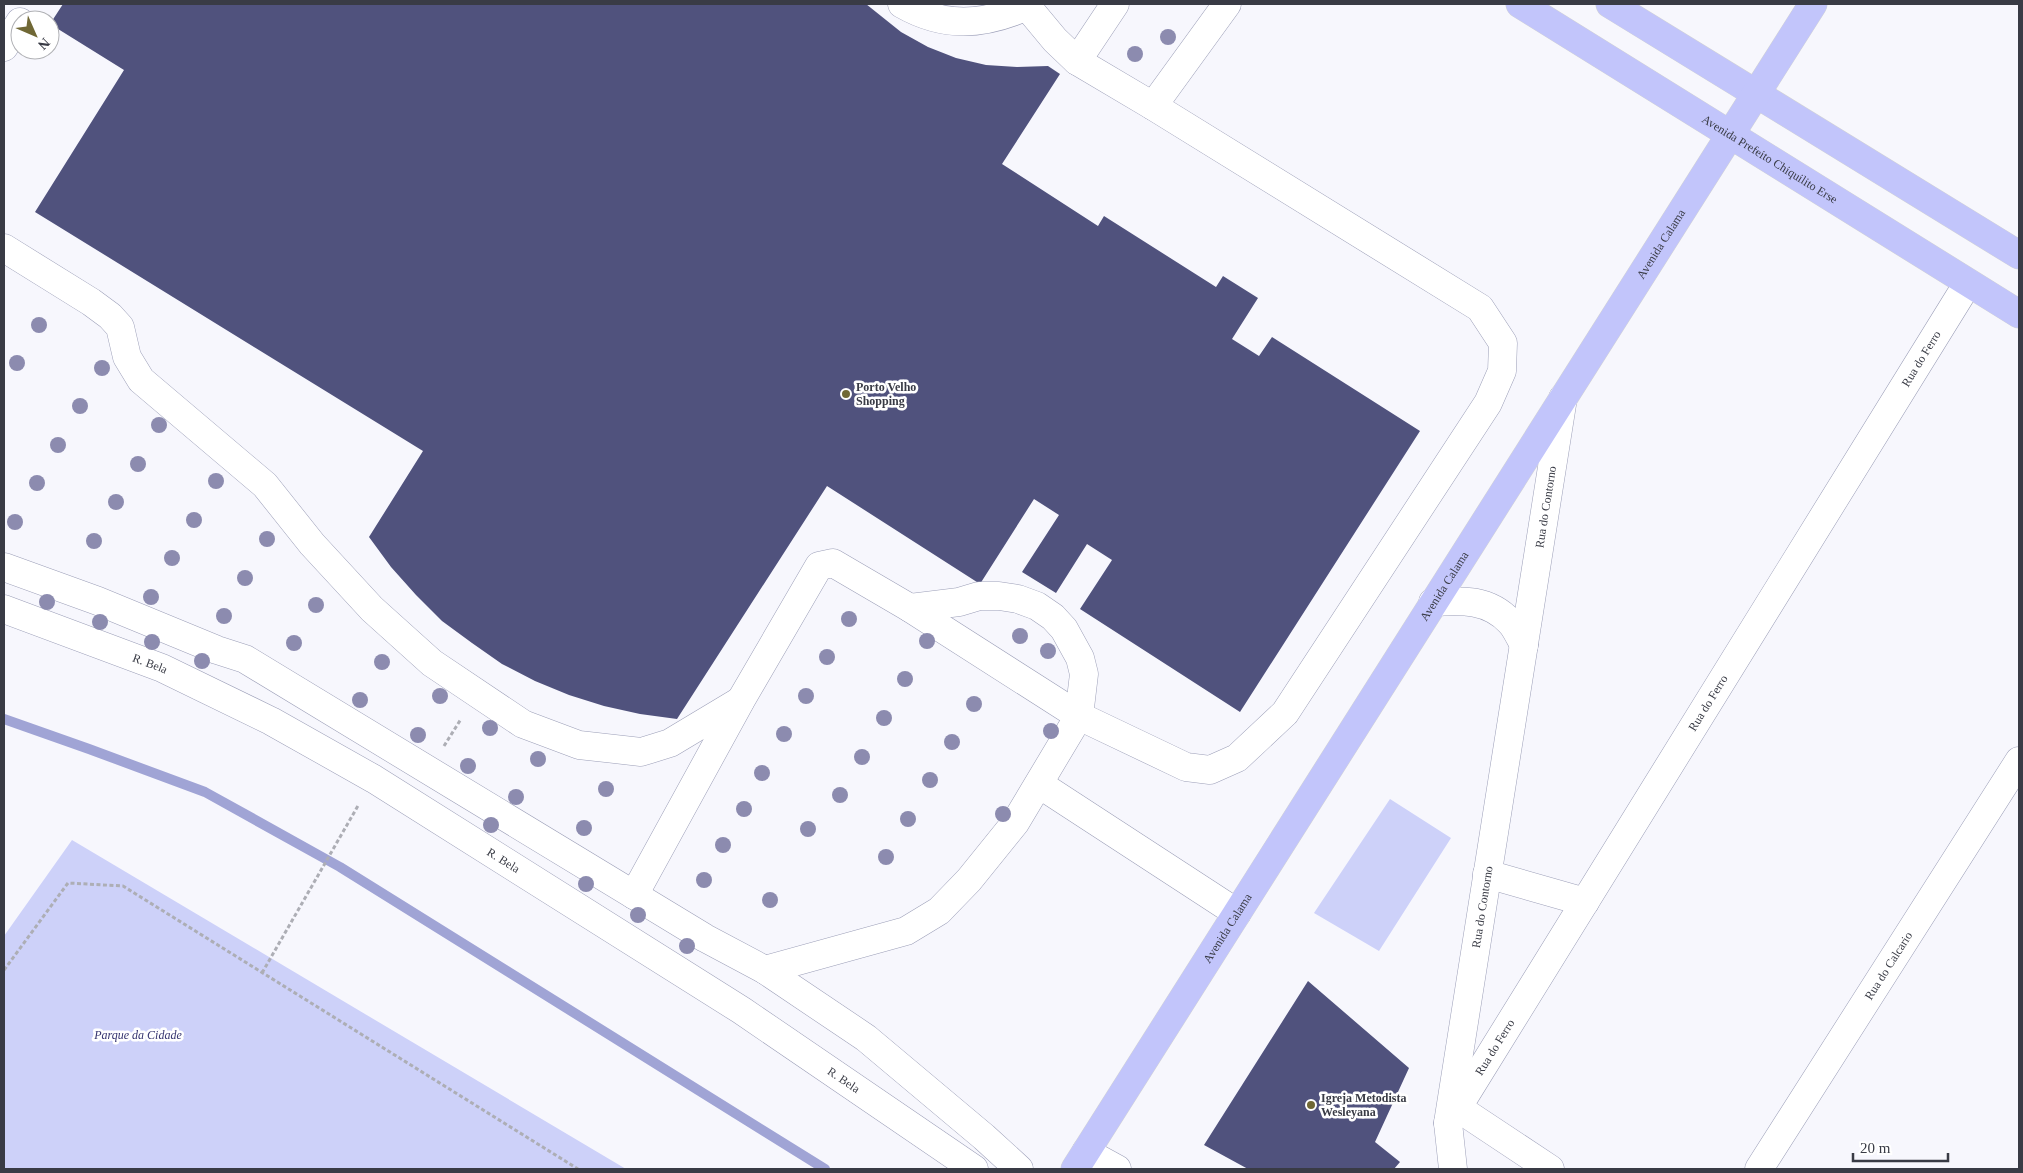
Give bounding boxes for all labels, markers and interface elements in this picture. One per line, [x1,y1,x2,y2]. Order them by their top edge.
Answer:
north arrow [10,10,60,60]
text: N [35,35,53,53]
street label: Avenida Prefeito Chiquilito Erse [1699,112,1840,206]
street label: Avenida Calama [1634,206,1689,281]
street label: Rua do Ferro [1899,328,1944,389]
place label: Porto Velho Shopping [856,380,916,408]
marker: Porto Velho Shopping [840,388,852,400]
street label: Rua do Contorno [1532,465,1559,549]
street label: Avenida Calama [1417,548,1472,623]
street label: R. Bela [131,651,170,677]
street label: Rua do Ferro [1685,672,1731,734]
street label: R. Bela [484,845,523,876]
street label: Rua do Contorno [1469,865,1496,949]
street label: Avenida Calama [1200,890,1255,966]
street label: Rua do Calcario [1862,929,1915,1002]
street label: Rua do Ferro [1472,1017,1517,1078]
park label: Parque da Cidade [93,1028,182,1042]
street label: R. Bela [825,1064,863,1096]
place label: Igreja Metodista Wesleyana [1321,1091,1406,1119]
marker: Igreja Metodista Wesleyana [1305,1099,1317,1111]
scale bar [1853,1130,1948,1162]
text: 20 m [1860,1140,1891,1156]

